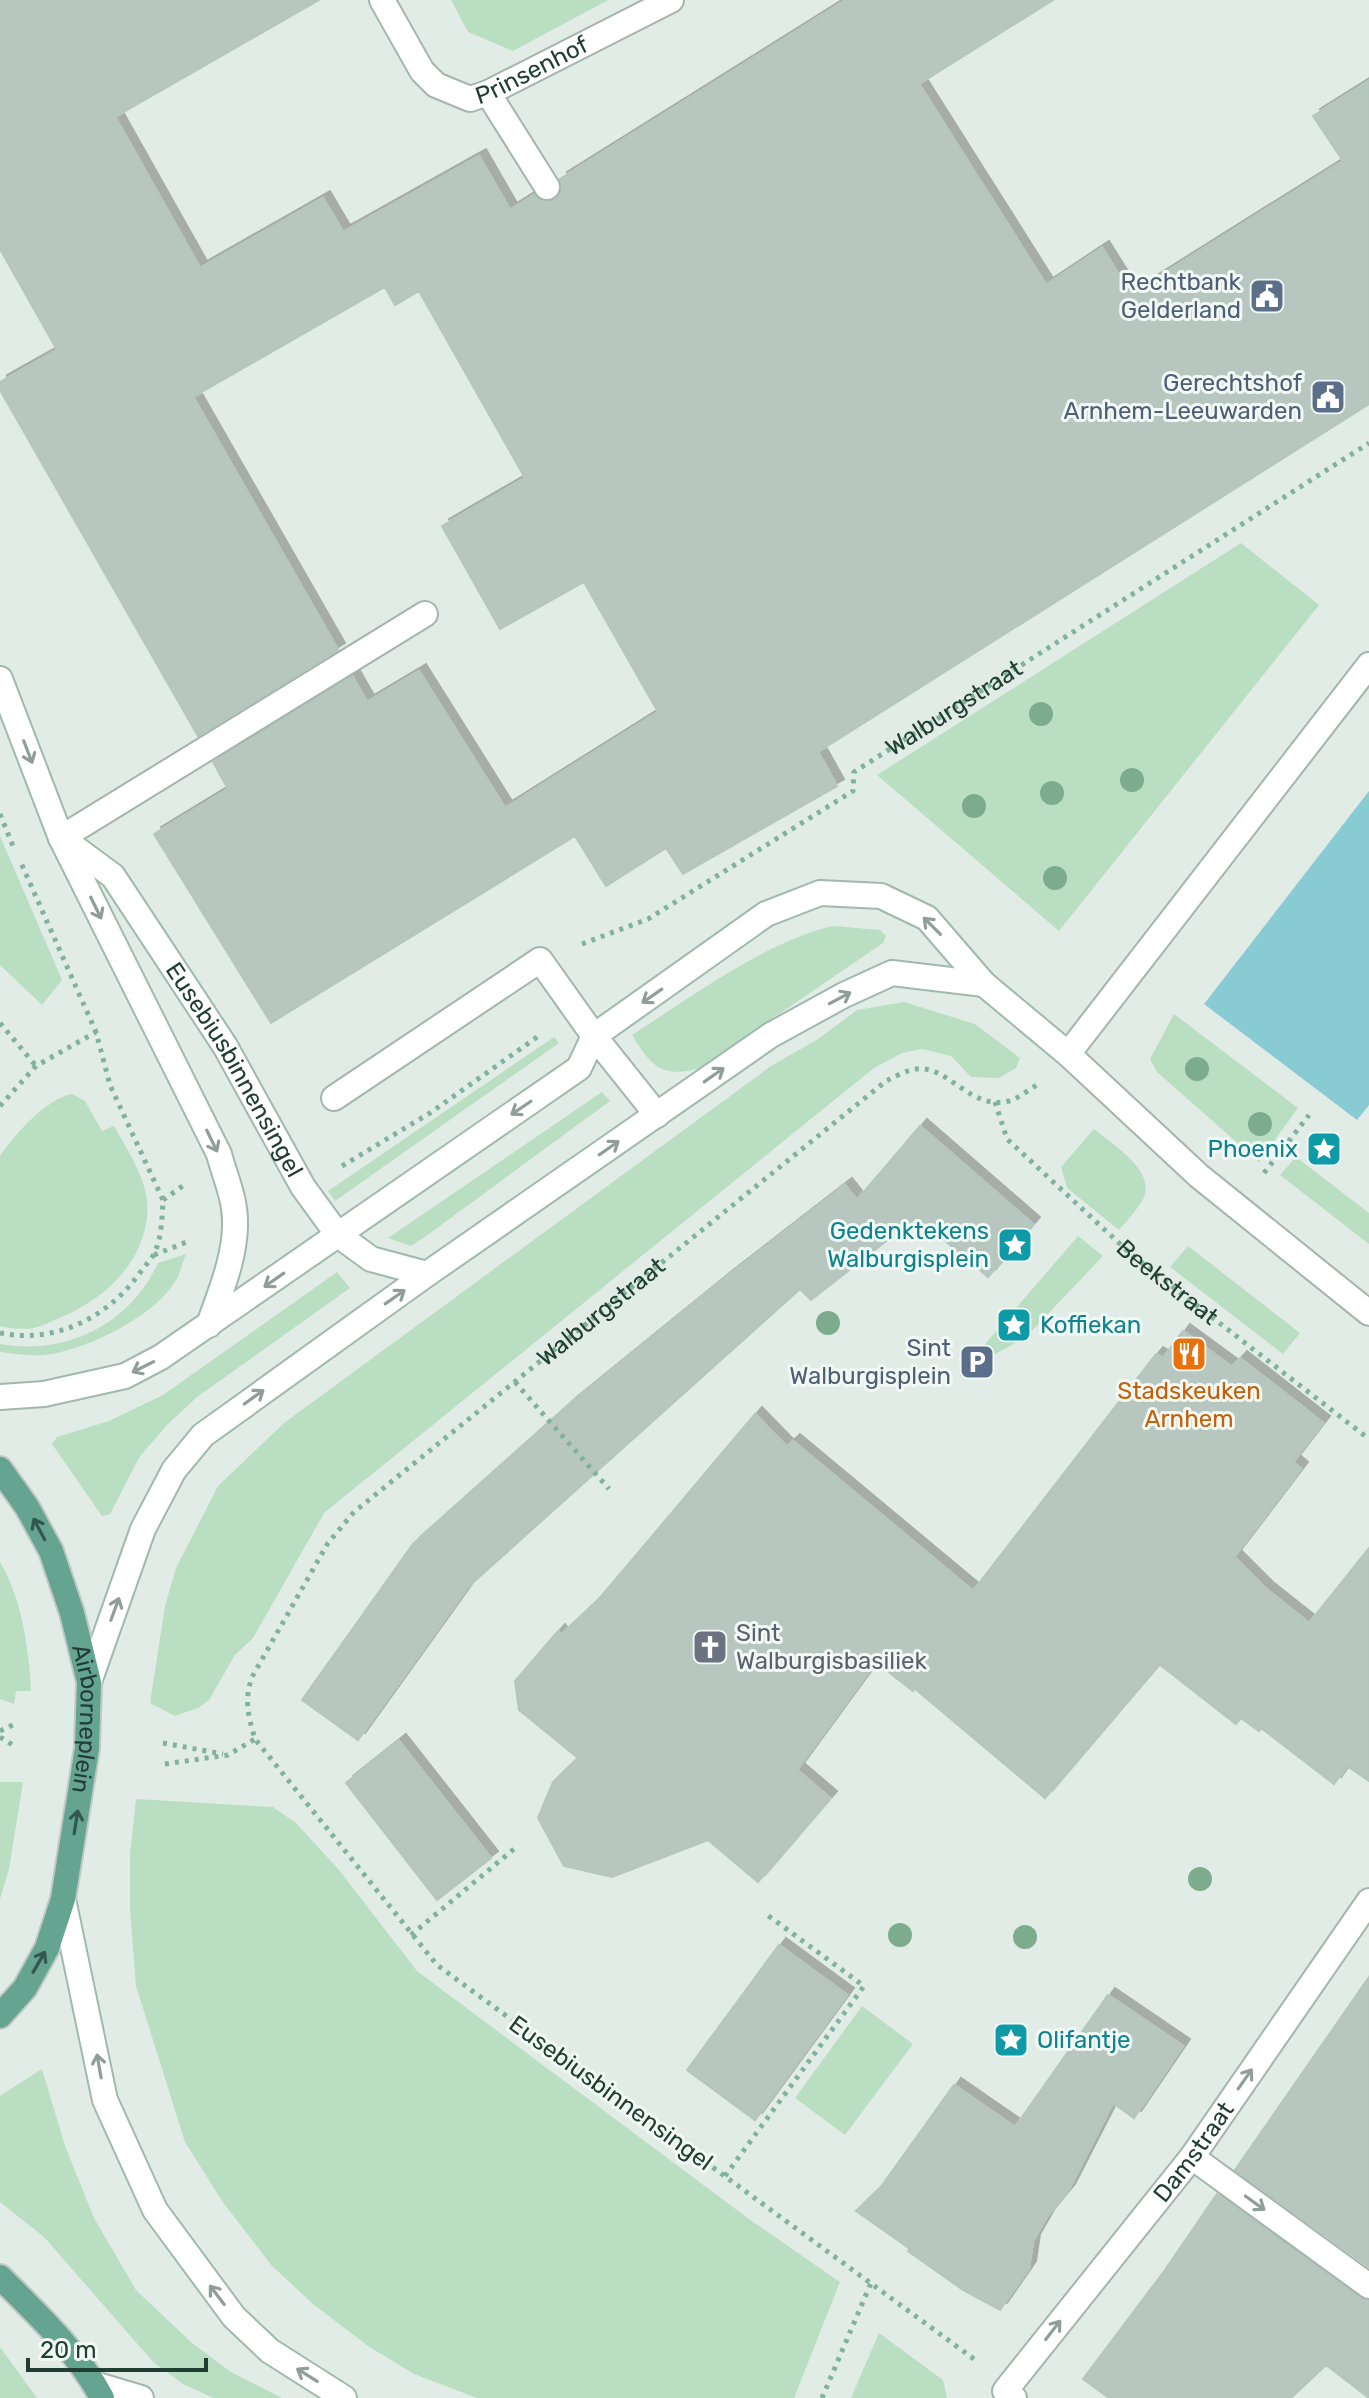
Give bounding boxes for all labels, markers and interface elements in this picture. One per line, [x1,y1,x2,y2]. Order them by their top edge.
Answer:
street label: Prinsenhof [472,30,593,110]
place label: Rechtbank Gelderland [1120,268,1242,324]
public building icon: Rechtbank Gelderland [1248,277,1286,315]
place label: Gerechtshof Arnhem-Leeuwarden [1064,369,1303,425]
public building icon: Gerechtshof Arnhem-Leeuwarden [1309,378,1347,416]
street label: Walburgstraat [881,654,1027,762]
one-way arrow [22,739,36,764]
one-way arrow [89,896,104,920]
one-way arrow [923,917,942,936]
street label: Eusebiusbinnensingel [160,957,309,1182]
one-way arrow [641,988,663,1004]
one-way arrow [827,989,851,1005]
one-way arrow [703,1067,725,1083]
one-way arrow [510,1099,532,1116]
one-way arrow [205,1128,220,1152]
place icon: Phoenix [1305,1130,1343,1168]
place label: Phoenix [1207,1135,1298,1163]
one-way arrow [597,1140,619,1156]
place label: Gedenktekens Walburgisplein [827,1217,989,1273]
place icon: Gedenktekens Walburgisplein [996,1226,1034,1264]
street label: Beekstraat [1111,1234,1224,1331]
street label: Walburgstraat [532,1252,670,1372]
one-way arrow [264,1272,286,1288]
one-way arrow [384,1288,406,1305]
place icon: Koffiekan [995,1306,1033,1344]
place label: Koffiekan [1040,1311,1141,1339]
place label: Sint Walburgisplein [789,1334,951,1390]
restaurant icon: Stadskeuken Arnhem [1170,1335,1208,1373]
parking icon: Sint Walburgisplein [958,1343,996,1381]
one-way arrow [132,1359,155,1375]
place label: Stadskeuken Arnhem [1117,1377,1261,1433]
one-way arrow [242,1389,264,1405]
one-way arrow [31,1517,47,1541]
one-way arrow [109,1597,123,1622]
place label: Sint Walburgisbasiliek [736,1619,927,1675]
church icon: Sint Walburgisbasiliek [691,1628,729,1666]
street label: Airborneplein [66,1641,104,1795]
one-way arrow [69,1810,84,1836]
one-way arrow [31,1951,47,1974]
street label: Eusebiusbinnensingel [504,2010,718,2176]
place icon: Olifantje [992,2021,1030,2059]
place label: Olifantje [1037,2026,1131,2054]
one-way arrow [91,2054,106,2079]
one-way arrow [1237,2069,1253,2091]
street label: Damstraat [1148,2097,1240,2208]
one-way arrow [1243,2194,1265,2211]
one-way arrow [208,2284,225,2306]
one-way arrow [1045,2320,1062,2341]
scale bar [28,2322,206,2372]
text: 20 m [40,2336,97,2364]
one-way arrow [296,2366,319,2382]

